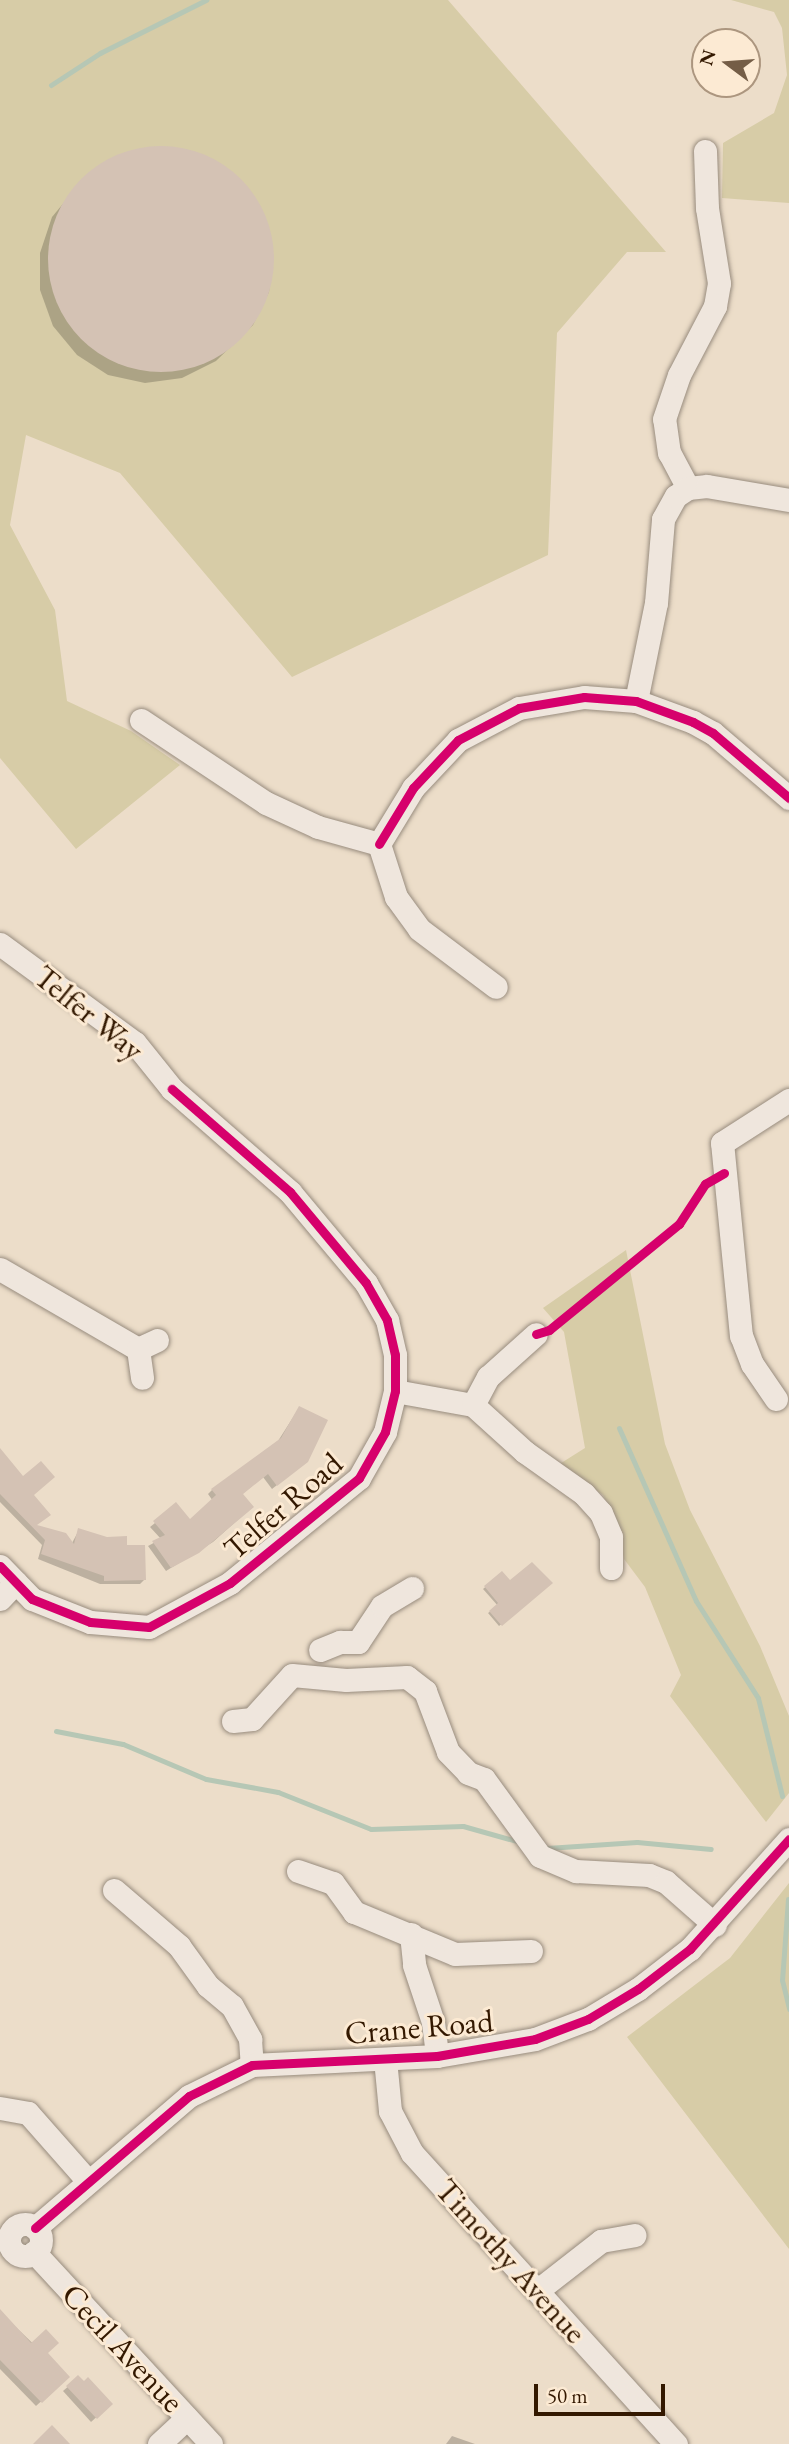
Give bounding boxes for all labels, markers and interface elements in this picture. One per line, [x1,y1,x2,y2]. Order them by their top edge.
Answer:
north arrow [691,28,761,98]
text: N [693,47,721,68]
street label: Telfer Way [26,957,152,1069]
street label: Telfer Road [216,1444,350,1568]
street label: Crane Road [343,2001,495,2053]
street label: Timothy Avenue [427,2171,595,2351]
street label: Cecil Avenue [54,2276,192,2420]
scale bar [537,2370,668,2414]
text: 50 m [547,2382,588,2409]

